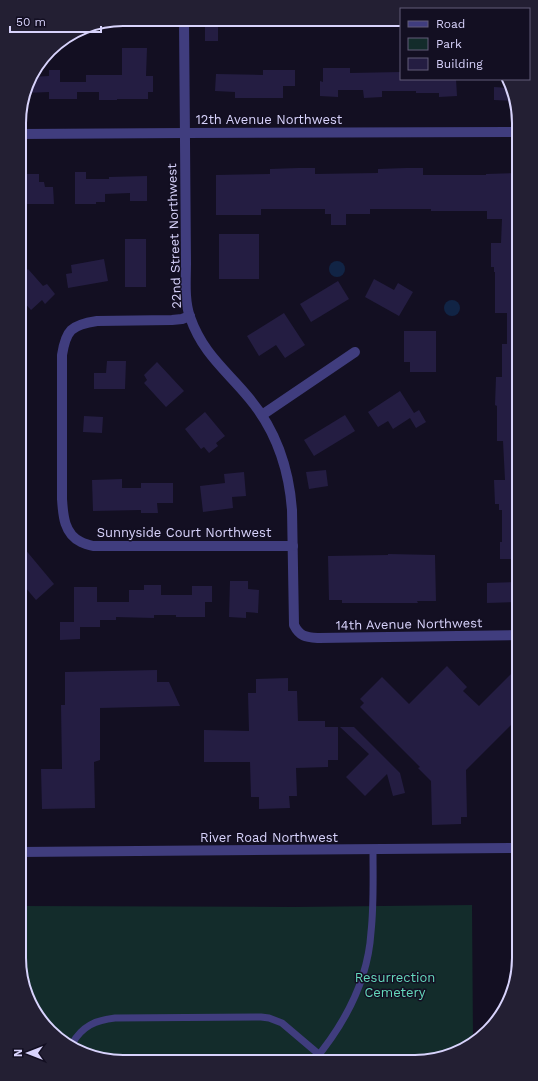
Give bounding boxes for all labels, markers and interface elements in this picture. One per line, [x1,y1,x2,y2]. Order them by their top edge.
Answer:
scale bar [10,8,101,34]
legend [400,8,530,80]
text: 50 m [16,15,46,29]
text: Road [436,17,465,31]
text: Park [436,37,462,51]
text: Building [436,57,483,71]
street label: 12th Avenue Northwest [196,112,343,127]
street label: 22nd Street Northwest [164,163,184,309]
street label: Sunnyside Court Northwest [97,525,272,540]
street label: 14th Avenue Northwest [335,615,483,633]
street label: River Road Northwest [200,830,339,845]
park label: Resurrection Cemetery [355,970,435,1000]
north arrow [8,1033,48,1073]
text: N [12,1049,25,1057]

